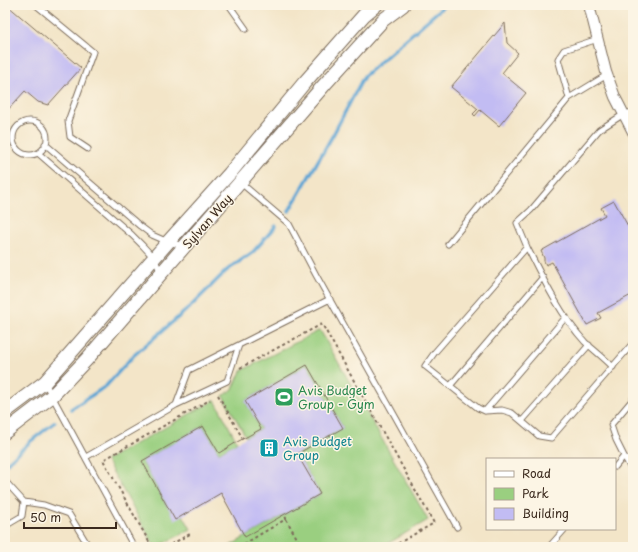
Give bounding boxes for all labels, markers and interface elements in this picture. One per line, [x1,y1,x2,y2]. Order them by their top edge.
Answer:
street label: Sylvan Way [178,189,236,252]
place label: Avis Budget Group - Gym [298,381,375,413]
sports icon: Avis Budget Group - Gym [273,386,295,408]
place label: Avis Budget Group [283,432,352,464]
building icon: Avis Budget Group [258,437,280,459]
legend [486,458,616,530]
text: Road [522,464,551,482]
text: Park [522,484,549,502]
scale bar [24,504,116,530]
text: Building [522,504,569,522]
text: 50 m [30,508,61,526]

